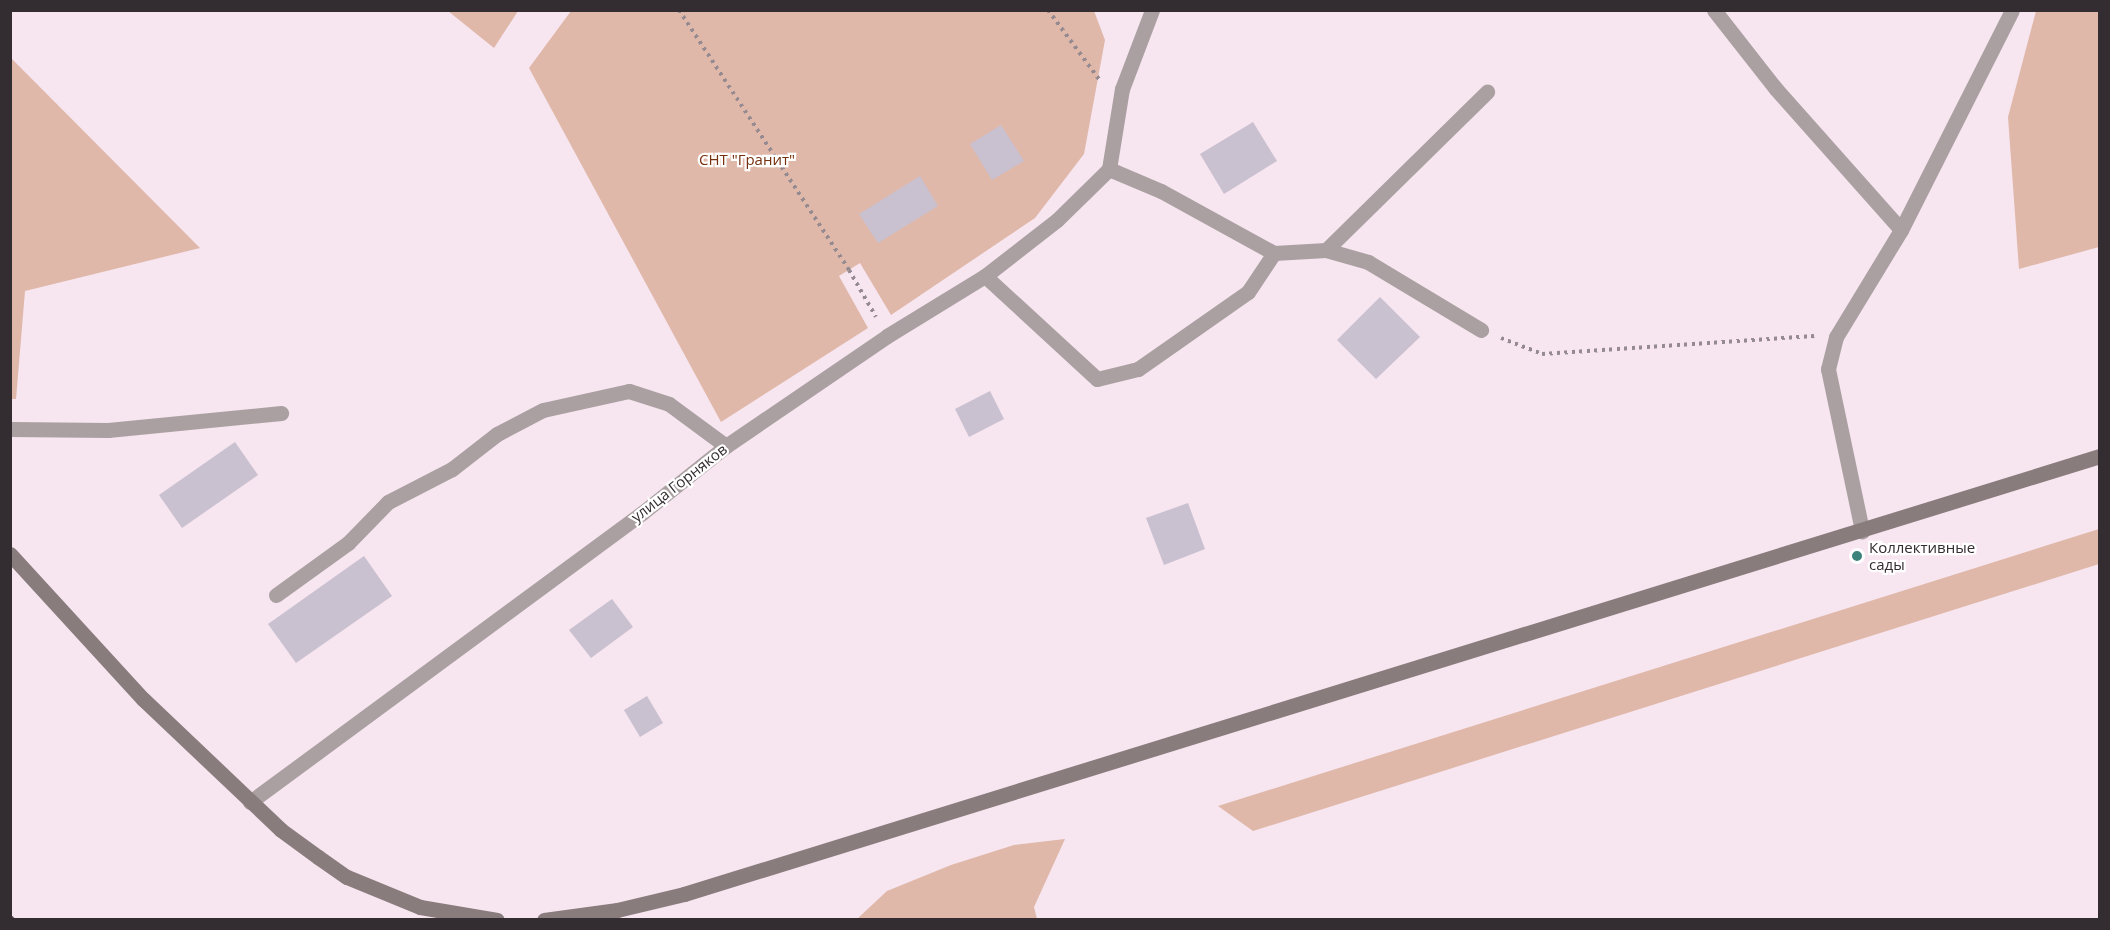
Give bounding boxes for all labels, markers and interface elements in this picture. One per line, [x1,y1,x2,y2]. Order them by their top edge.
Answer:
park label: СНТ "Гранит" [699,151,795,169]
street label: улица Горняков [628,440,730,526]
place label: Коллективные сады [1869,538,1975,573]
marker: Коллективные сады [1850,549,1864,563]

